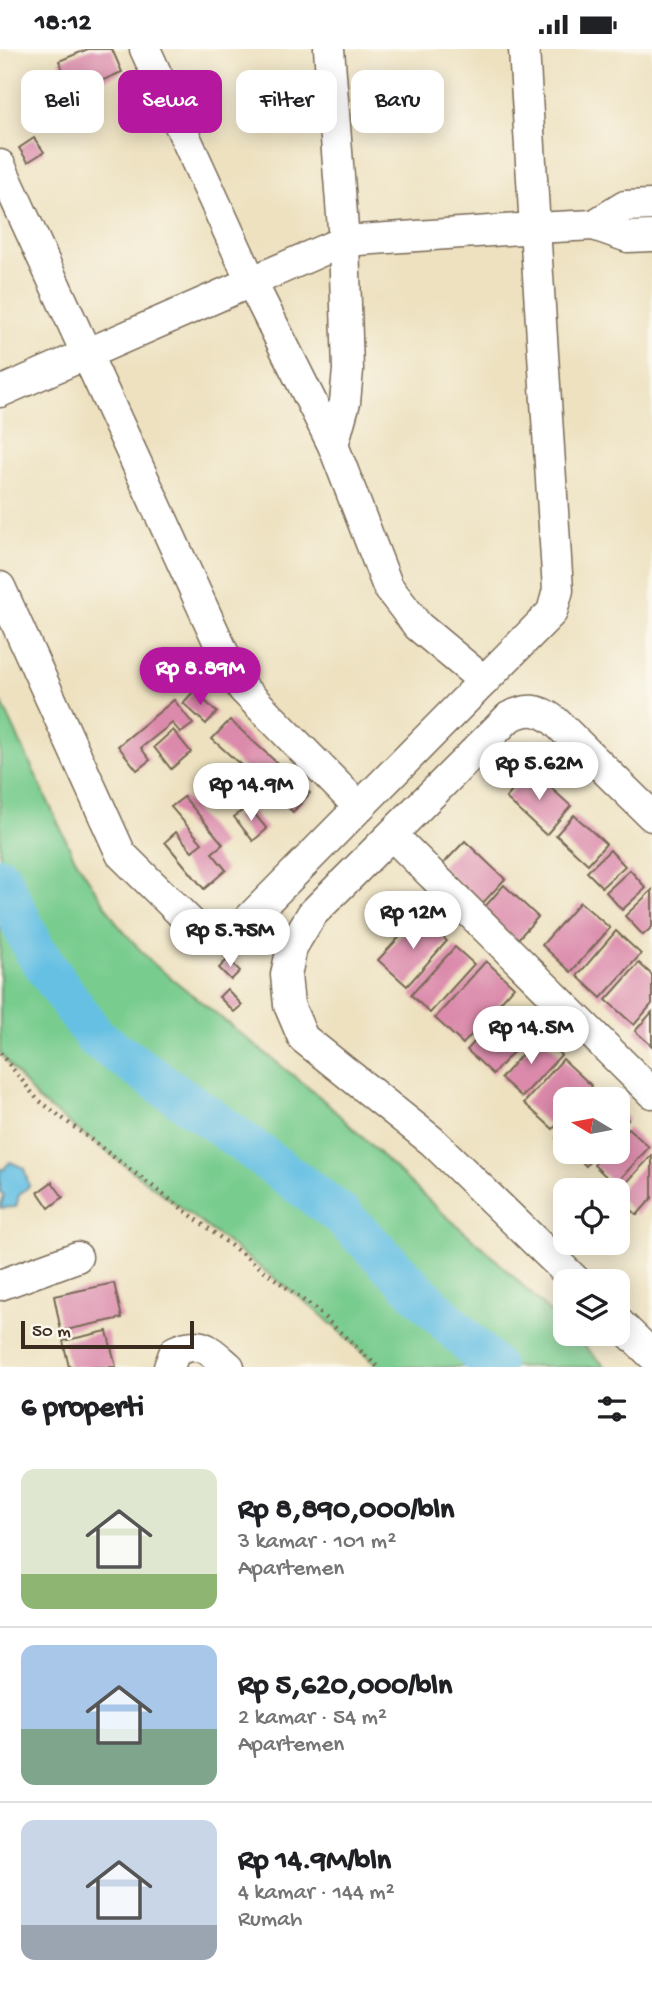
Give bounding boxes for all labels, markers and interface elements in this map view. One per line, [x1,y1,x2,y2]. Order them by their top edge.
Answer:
text: 18:12 [35,9,91,40]
chip: Beli [21,70,104,133]
chip: Sewa [118,70,222,133]
chip: Filter [236,70,337,133]
chip: Baru [351,70,444,133]
pin: Rp 8.89M [128,647,272,707]
text: Rp 8.89M [156,656,244,683]
pin: Rp 5.62M [467,743,611,802]
text: Rp 5.62M [495,751,583,778]
pin: Rp 14.9M [179,763,323,823]
text: Rp 14.9M [209,772,293,799]
pin: Rp 12M [356,891,470,951]
text: Rp 12M [380,900,446,927]
pin: Rp 5.75M [158,909,302,969]
text: Rp 5.75M [186,918,274,945]
pin: Rp 14.5M [459,1007,603,1066]
text: Rp 14.5M [489,1015,573,1042]
north arrow [553,1087,630,1164]
map controls [553,1087,630,1346]
button: locate [553,1178,630,1255]
button: layers [553,1269,630,1346]
scale bar [21,1318,194,1350]
text: 50 m [32,1321,71,1344]
icon: filters [593,1390,631,1428]
text: 6 properti [21,1392,144,1427]
text: Rp 8,890,000/bln [238,1494,454,1529]
icon: home [77,1497,161,1581]
text: 3 kamar · 101 m² [238,1529,396,1556]
text: Apartemen [238,1556,344,1583]
text: Rp 5,620,000/bln [238,1670,452,1705]
icon: home [77,1673,161,1757]
text: 2 kamar · 54 m² [238,1705,387,1732]
text: Apartemen [238,1732,344,1759]
text: Rp 14.9M/bln [238,1845,391,1880]
icon: home [77,1848,161,1932]
text: 4 kamar · 144 m² [238,1880,395,1907]
text: Rumah [238,1907,302,1934]

